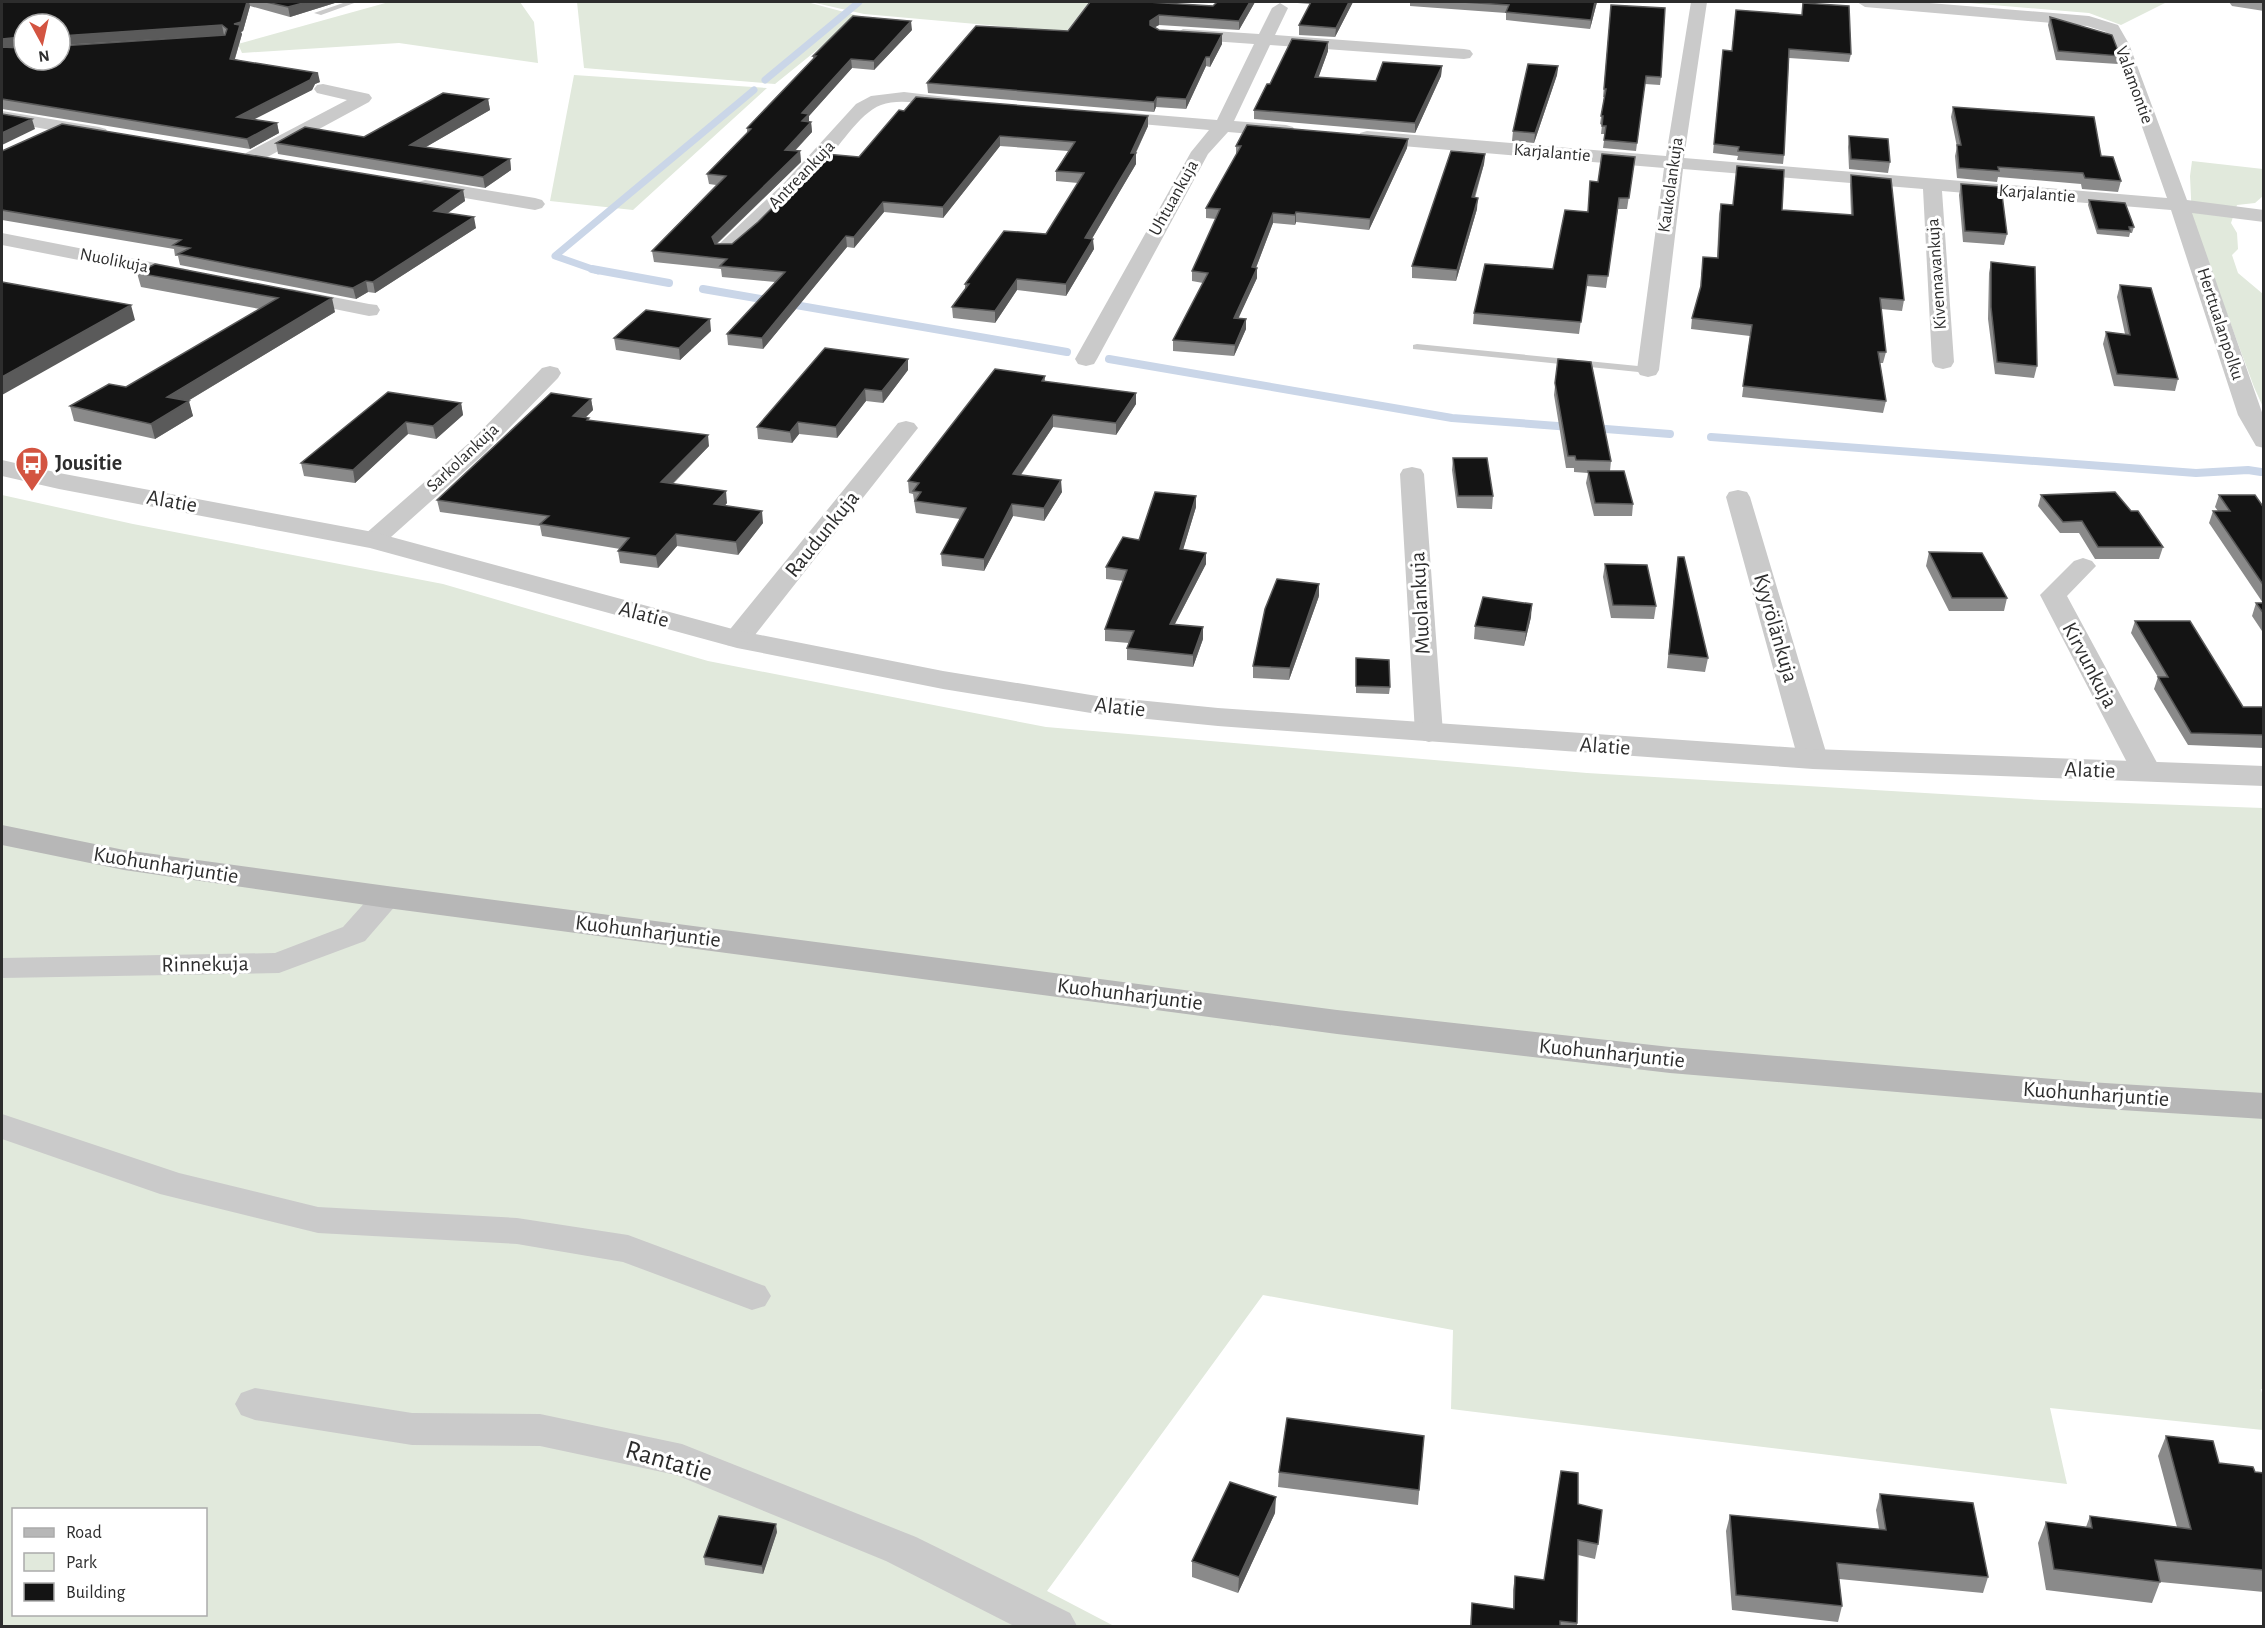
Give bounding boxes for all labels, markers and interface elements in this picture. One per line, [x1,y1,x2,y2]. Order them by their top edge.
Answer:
north arrow [12,12,72,72]
street label: Valamontie [2112,44,2156,126]
text: N [37,47,51,65]
street label: Kaukolankuja [1655,136,1687,234]
street label: Antreankuja [765,137,839,213]
street label: Karjalantie [1513,141,1591,165]
street label: Uhtuankuja [1146,157,1202,239]
street label: Karjalantie [1998,182,2076,206]
street label: Kivennavankuja [1924,218,1950,330]
street label: Nuolikuja [78,246,150,276]
street label: Herttualanpolku [2193,266,2247,382]
street label: Sarkolankuja [424,420,502,496]
bus stop icon: Jousitie [14,445,50,492]
place label: Jousitie [55,452,122,474]
street label: Alatie [145,486,199,516]
street label: Raudunkuja [781,487,863,581]
street label: Muolankuja [1406,551,1434,655]
street label: Kyyrölänkuja [1750,571,1802,685]
street label: Alatie [617,597,671,631]
street label: Kirvunkuja [2058,618,2122,712]
street label: Alatie [1094,693,1146,721]
street label: Alatie [1579,733,1631,759]
street label: Alatie [2064,758,2116,782]
street label: Kuohunharjuntie [92,843,240,887]
street label: Kuohunharjuntie [574,911,722,951]
street label: Rinnekuja [161,952,249,976]
street label: Kuohunharjuntie [1056,974,1204,1014]
street label: Kuohunharjuntie [1538,1034,1686,1072]
street label: Kuohunharjuntie [2022,1078,2170,1110]
street label: Rantatie [622,1436,716,1486]
legend [12,1508,207,1616]
text: Road [66,1524,102,1542]
text: Park [66,1554,98,1572]
text: Building [66,1584,126,1602]

